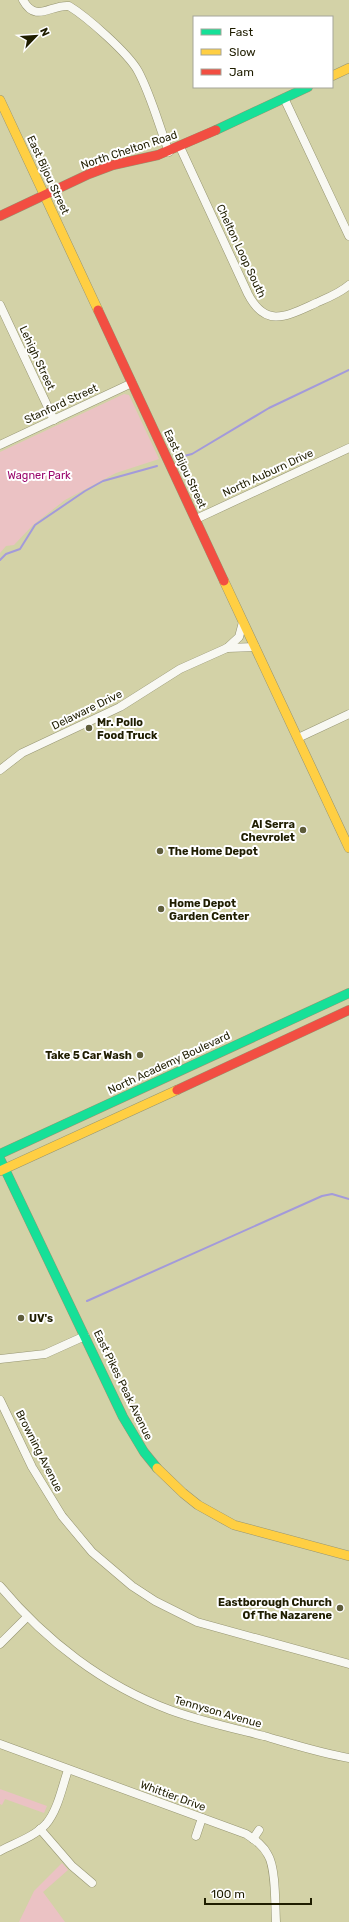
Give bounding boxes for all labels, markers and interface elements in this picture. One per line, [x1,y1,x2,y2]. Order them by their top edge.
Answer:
north arrow [16,16,56,56]
legend [193,16,333,88]
text: Fast [229,25,253,39]
text: N [37,26,52,38]
text: Slow [229,45,256,59]
text: Jam [229,65,254,79]
street label: North Chelton Road [79,128,179,172]
street label: East Bijou Street [24,133,72,217]
street label: Chelton Loop South [214,202,268,300]
street label: Lehigh Street [16,324,58,393]
street label: Stanford Street [22,381,100,427]
street label: East Bijou Street [161,427,209,511]
street label: North Auburn Drive [221,446,315,500]
park label: Wagner Park [7,469,71,482]
street label: Delaware Drive [50,687,124,733]
place label: Mr. Pollo Food Truck [97,716,158,742]
marker: Mr. Pollo Food Truck [84,723,94,733]
place label: Al Serra Chevrolet [241,818,295,844]
marker: Al Serra Chevrolet [298,825,308,835]
place label: The Home Depot [168,845,258,858]
marker: The Home Depot [155,846,165,856]
place label: Home Depot Garden Center [169,897,249,923]
marker: Home Depot Garden Center [156,904,166,914]
street label: North Academy Boulevard [106,1029,232,1097]
place label: Take 5 Car Wash [45,1049,132,1062]
marker: Take 5 Car Wash [135,1050,145,1060]
place label: UV's [29,1312,53,1325]
marker: UV's [16,1313,26,1323]
street label: East Pikes Peak Avenue [91,1328,155,1442]
street label: Browning Avenue [13,1408,65,1494]
place label: Eastborough Church Of The Nazarene [218,1596,332,1622]
marker: Eastborough Church Of The Nazarene [335,1603,345,1613]
street label: Tennyson Avenue [173,1693,263,1731]
street label: Whittier Drive [138,1778,208,1814]
scale bar [205,1880,311,1906]
text: 100 m [211,1887,245,1901]

